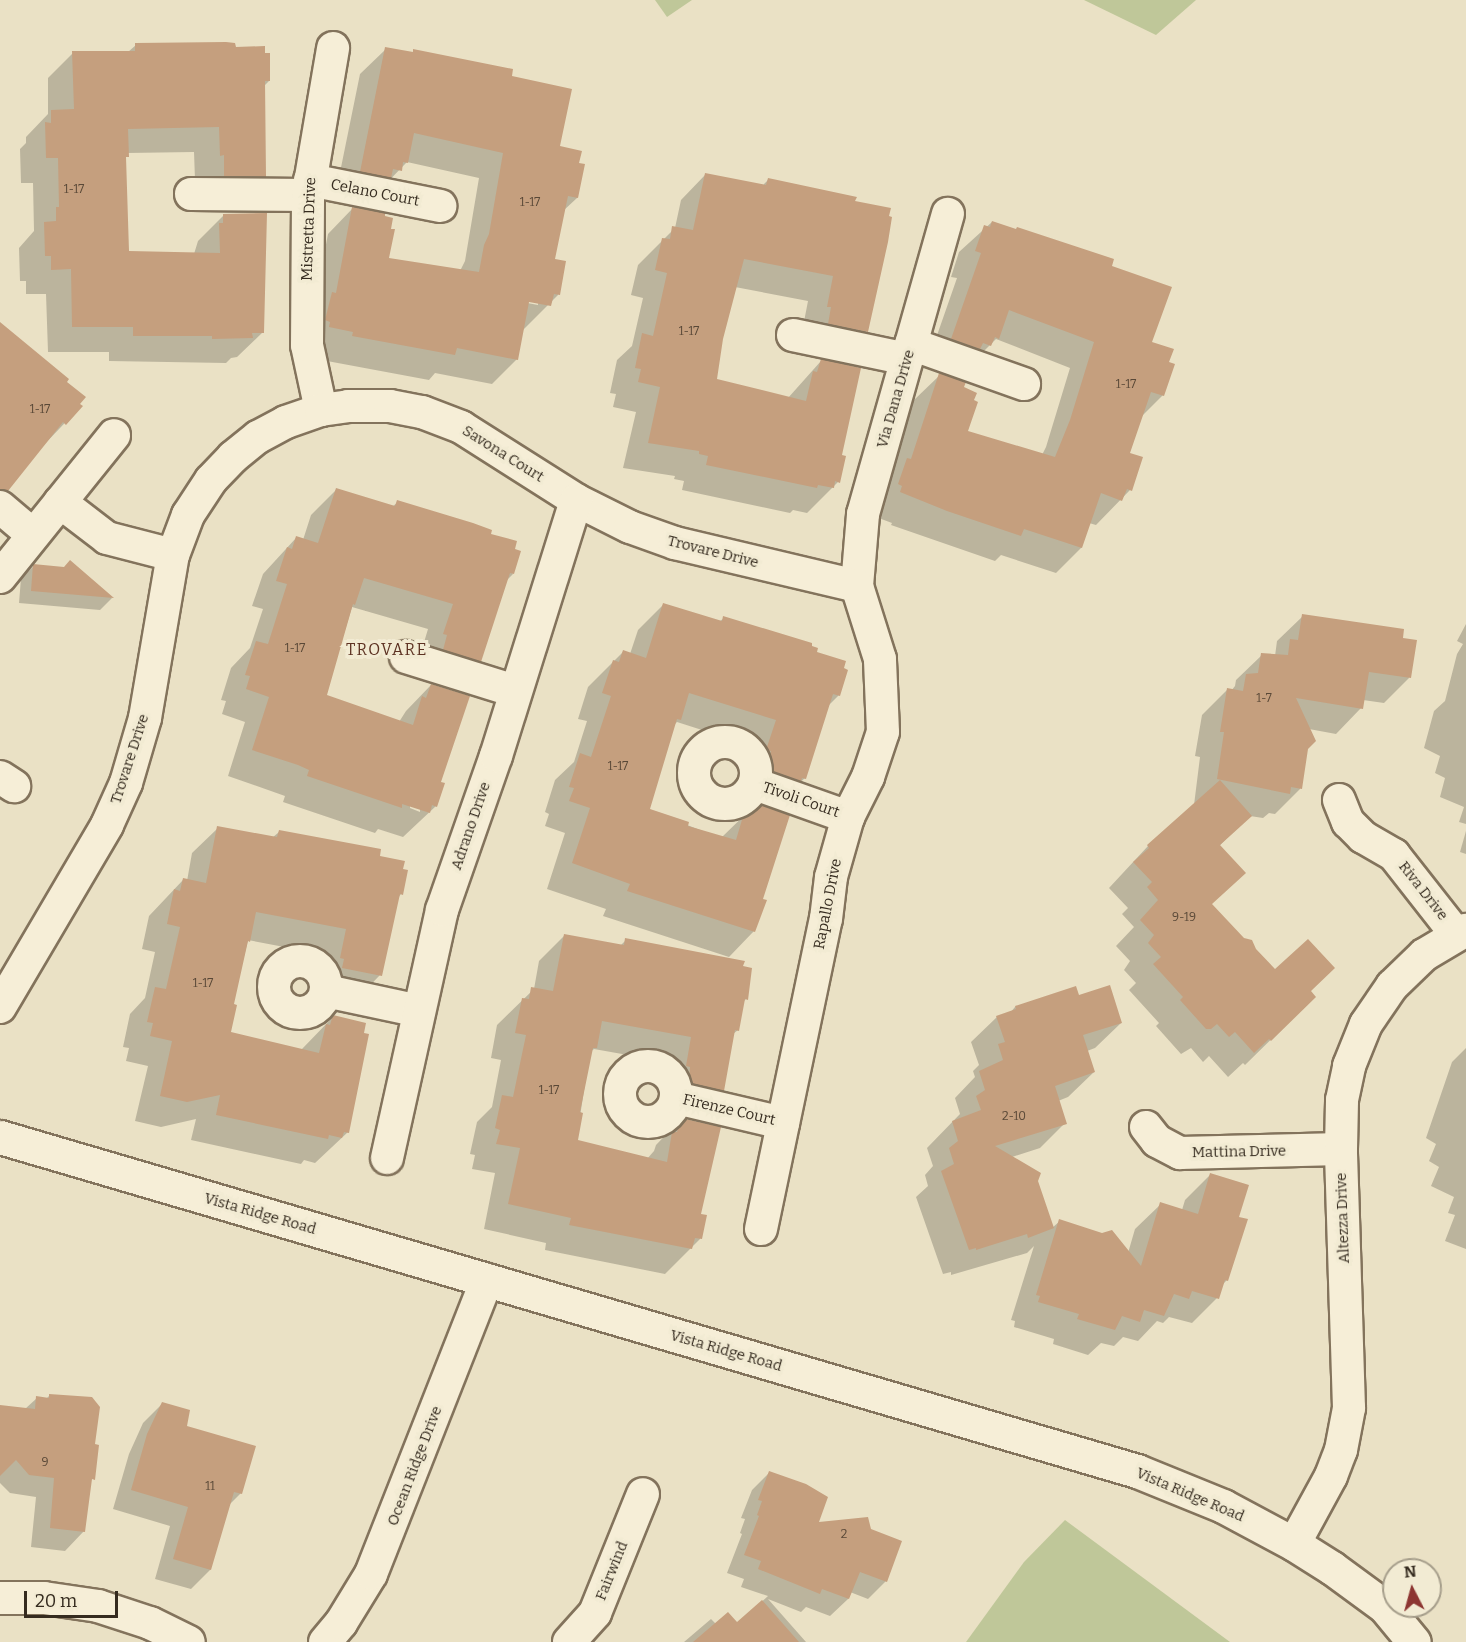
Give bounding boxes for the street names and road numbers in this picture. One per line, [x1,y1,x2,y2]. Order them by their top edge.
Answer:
street label: Celano Court [329,176,421,210]
street label: Mistretta Drive [298,177,320,281]
street label: Via Dana Drive [873,348,919,450]
street label: Savona Court [459,422,547,486]
street label: Trovare Drive [666,532,760,572]
street label: Trovare Drive [107,712,153,806]
street label: Tivoli Court [760,778,842,822]
street label: Adrano Drive [448,780,494,872]
street label: Rapallo Drive [810,857,846,951]
street label: Riva Drive [1394,858,1452,924]
street label: Firenze Court [681,1091,777,1129]
street label: Mattina Drive [1192,1142,1286,1162]
street label: Altezza Drive [1332,1172,1354,1264]
street label: Vista Ridge Road [202,1189,318,1239]
street label: Vista Ridge Road [668,1326,784,1376]
street label: Ocean Ridge Drive [384,1404,446,1528]
street label: Vista Ridge Road [1133,1464,1247,1526]
street label: Fairwind [592,1539,632,1603]

